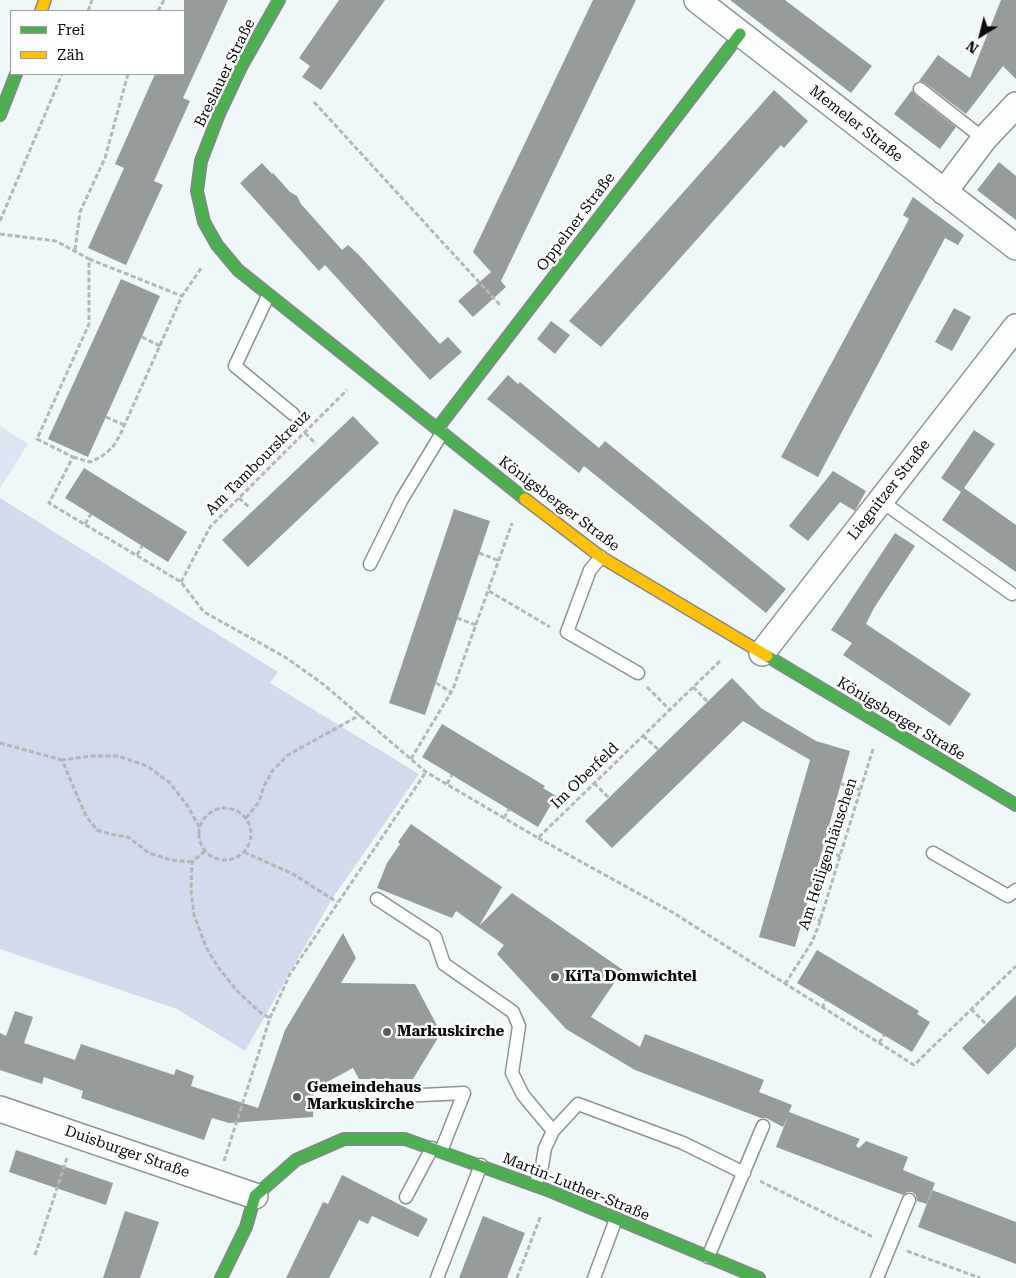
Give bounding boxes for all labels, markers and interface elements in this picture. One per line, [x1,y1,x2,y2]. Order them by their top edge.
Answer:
legend [10,10,185,75]
north arrow [956,10,1006,60]
street label: Breslauer Straße [191,16,259,130]
text: Frei [57,21,85,39]
text: N [963,37,981,57]
text: Zäh [57,46,84,64]
street label: Memeler Straße [806,82,906,166]
street label: Oppelner Straße [533,169,619,275]
street label: Am Tambourskreuz [202,407,314,519]
street label: Liegnitzer Straße [844,436,934,544]
street label: Königsberger Straße [495,453,623,555]
street label: Königsberger Straße [834,674,968,764]
street label: Im Oberfeld [547,739,623,813]
street label: Am Heiligenhäuschen [795,776,861,932]
place label: KiTa Domwichtel [565,968,697,986]
marker: KiTa Domwichtel [549,971,561,983]
place label: Markuskirche [397,1023,504,1041]
marker: Markuskirche [381,1026,393,1038]
place label: Gemeindehaus Markuskirche [307,1079,421,1114]
marker: Gemeindehaus Markuskirche [291,1091,303,1103]
street label: Duisburger Straße [62,1122,192,1182]
street label: Martin-Luther-Straße [500,1149,652,1225]

